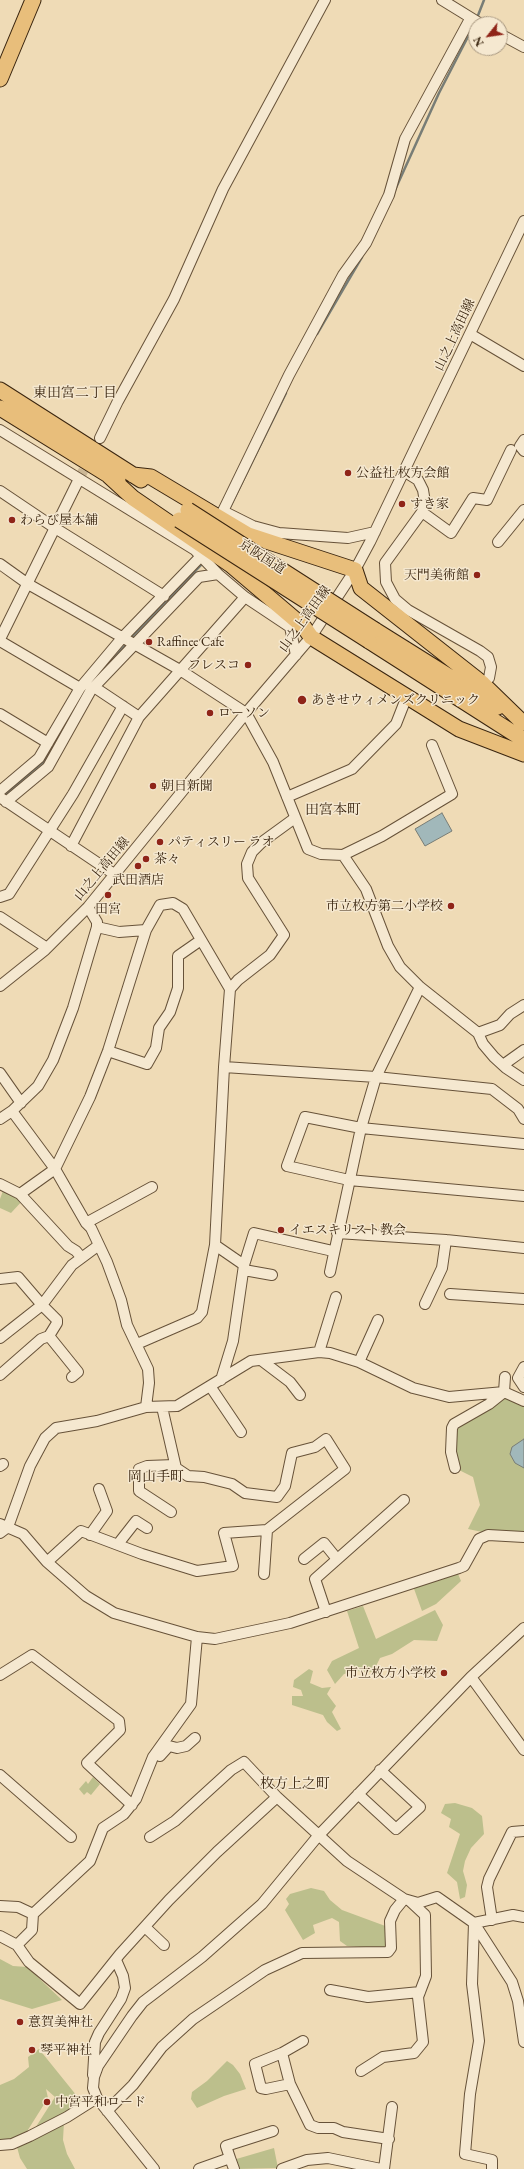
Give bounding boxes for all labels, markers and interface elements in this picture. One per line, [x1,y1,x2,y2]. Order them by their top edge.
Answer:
north arrow [468,16,508,56]
text: N [470,34,487,49]
street label: 山之上高田線 [431,296,479,374]
district label: 東田宮二丁目 [33,385,117,401]
place label: 公益社 枚方会館 [356,465,450,481]
marker: 公益社 枚方会館 [343,468,353,478]
place label: すき家 [410,496,449,512]
marker: すき家 [397,499,407,509]
place label: わらび屋本舗 [20,512,98,528]
marker: わらび屋本舗 [7,515,17,525]
street label: 京阪国道 [236,536,288,578]
place label: 天門美術館 [404,567,469,583]
marker: 天門美術館 [472,570,482,580]
street label: 山之上高田線 [276,583,334,655]
place label: Raffinee Cafe [157,634,224,650]
marker: Raffinee Cafe [144,637,154,647]
place label: フレスコ [188,657,240,673]
marker: フレスコ [243,660,253,670]
place label: あきせウィメンズクリニック [311,692,480,708]
marker: あきせウィメンズクリニック [296,694,308,706]
place label: ローソン [218,705,270,721]
marker: ローソン [205,708,215,718]
place label: 朝日新聞 [161,778,213,794]
marker: 朝日新聞 [148,781,158,791]
district label: 田宮本町 [305,802,361,818]
street label: 山之上高田線 [71,834,133,904]
place label: パティスリー ラオ [168,834,275,850]
marker: パティスリー ラオ [155,837,165,847]
place label: 茶々 [154,851,180,867]
marker: 茶々 [141,854,151,864]
marker: 武田酒店 [133,861,143,871]
place label: 武田酒店 [112,872,164,888]
marker: 田宮 [103,890,113,900]
place label: 市立枚方第二小学校 [326,898,443,914]
place label: 田宮 [95,901,121,917]
marker: 市立枚方第二小学校 [446,901,456,911]
place label: イエスキリスト教会 [289,1222,406,1238]
marker: イエスキリスト教会 [276,1225,286,1235]
district label: 岡山手町 [128,1469,184,1485]
place label: 市立枚方小学校 [345,1665,436,1681]
marker: 市立枚方小学校 [439,1668,449,1678]
district label: 枚方上之町 [260,1776,330,1792]
place label: 意賀美神社 [28,2014,93,2030]
marker: 意賀美神社 [15,2017,25,2027]
place label: 琴平神社 [40,2042,92,2058]
marker: 琴平神社 [27,2045,37,2055]
place label: 中宮平和ロード [55,2094,146,2110]
marker: 中宮平和ロード [42,2097,52,2107]

